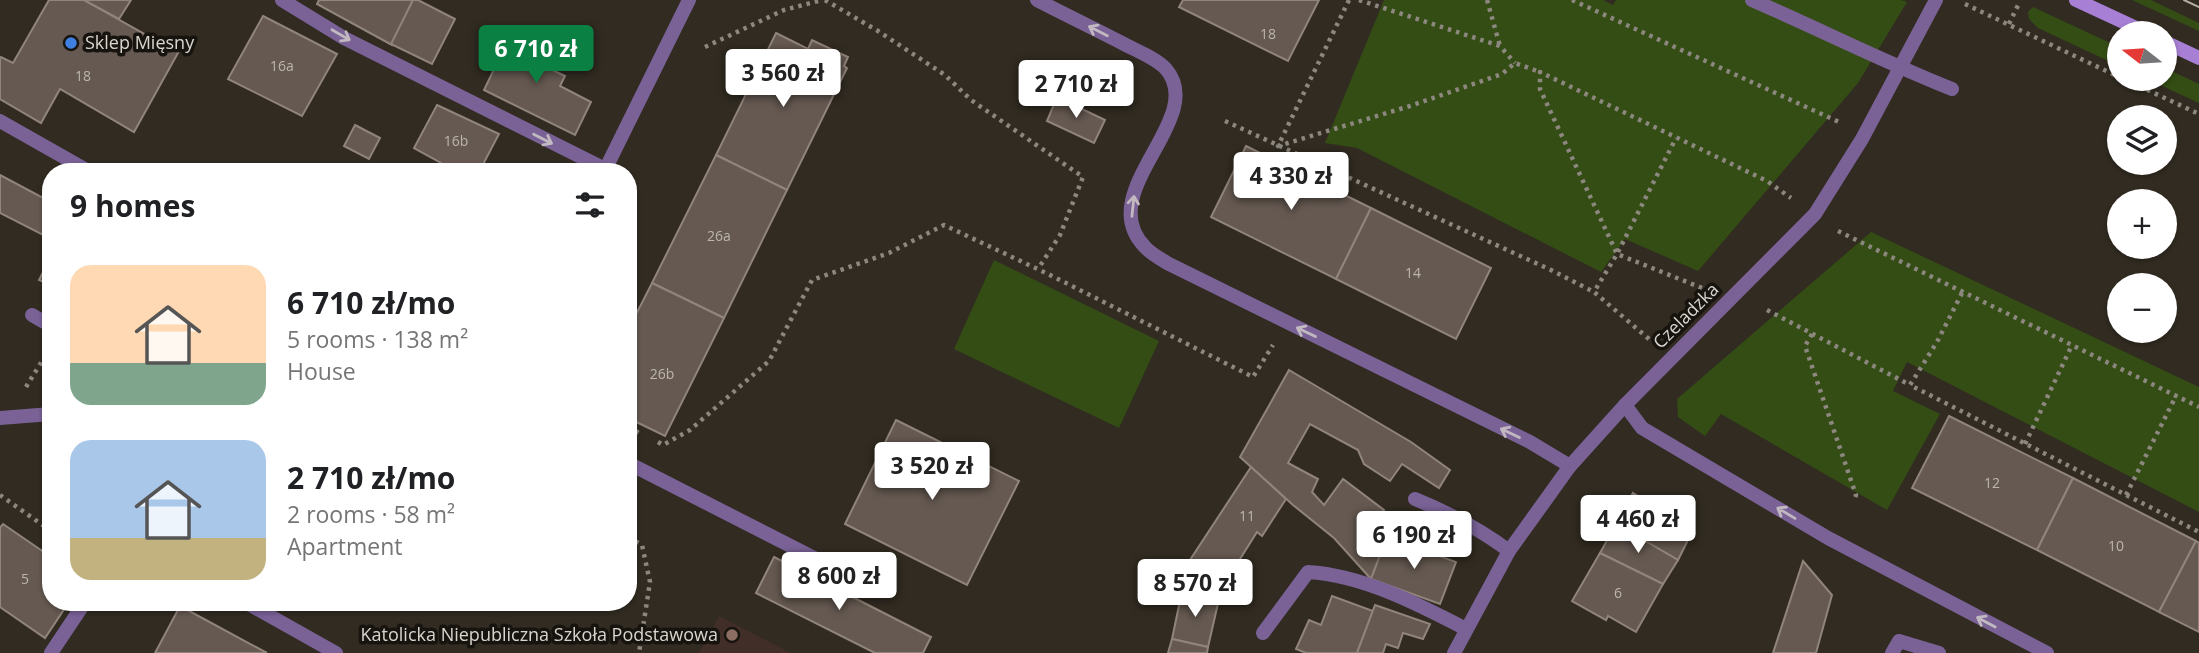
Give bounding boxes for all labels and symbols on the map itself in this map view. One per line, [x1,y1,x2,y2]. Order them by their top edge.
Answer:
north arrow [2107,21,2177,91]
one-way arrow [1088,23,1109,37]
house number: 18 [1260,24,1276,43]
pin: 6 710 zł [464,25,608,85]
one-way arrow [330,28,350,42]
place label: Sklep Mięsny [85,30,195,54]
marker: Sklep Mięsny [63,35,79,51]
pin: 3 560 zł [711,50,855,109]
house number: 16a [270,56,294,75]
pin: 2 710 zł [1004,60,1148,120]
house number: 18 [75,66,91,85]
house number: 16b [444,131,468,150]
one-way arrow [532,133,553,146]
pin: 4 330 zł [1219,152,1363,212]
one-way arrow [1127,195,1140,218]
house number: 26a [707,226,731,245]
house number: 14 [1405,263,1421,282]
street label: Czeladzka [1647,277,1723,353]
one-way arrow [1296,325,1317,338]
house number: 26b [650,364,674,383]
one-way arrow [1500,425,1521,439]
pin: 3 520 zł [860,442,1004,502]
house number: 12 [1984,473,2000,492]
pin: 4 460 zł [1566,496,1710,555]
house number: 11 [1239,506,1255,525]
one-way arrow [1777,506,1797,520]
pin: 6 190 zł [1342,512,1486,571]
house number: 10 [2108,536,2124,555]
pin: 8 600 zł [767,552,911,612]
pin: 8 570 zł [1123,560,1267,619]
house number: 5 [21,569,29,588]
house number: 6 [1614,583,1622,602]
one-way arrow [1976,615,1997,628]
place label: Katolicka Niepubliczna Szkoła Podstawowa [361,622,718,646]
marker: Katolicka Niepubliczna Szkoła Podstawowa [724,627,740,643]

